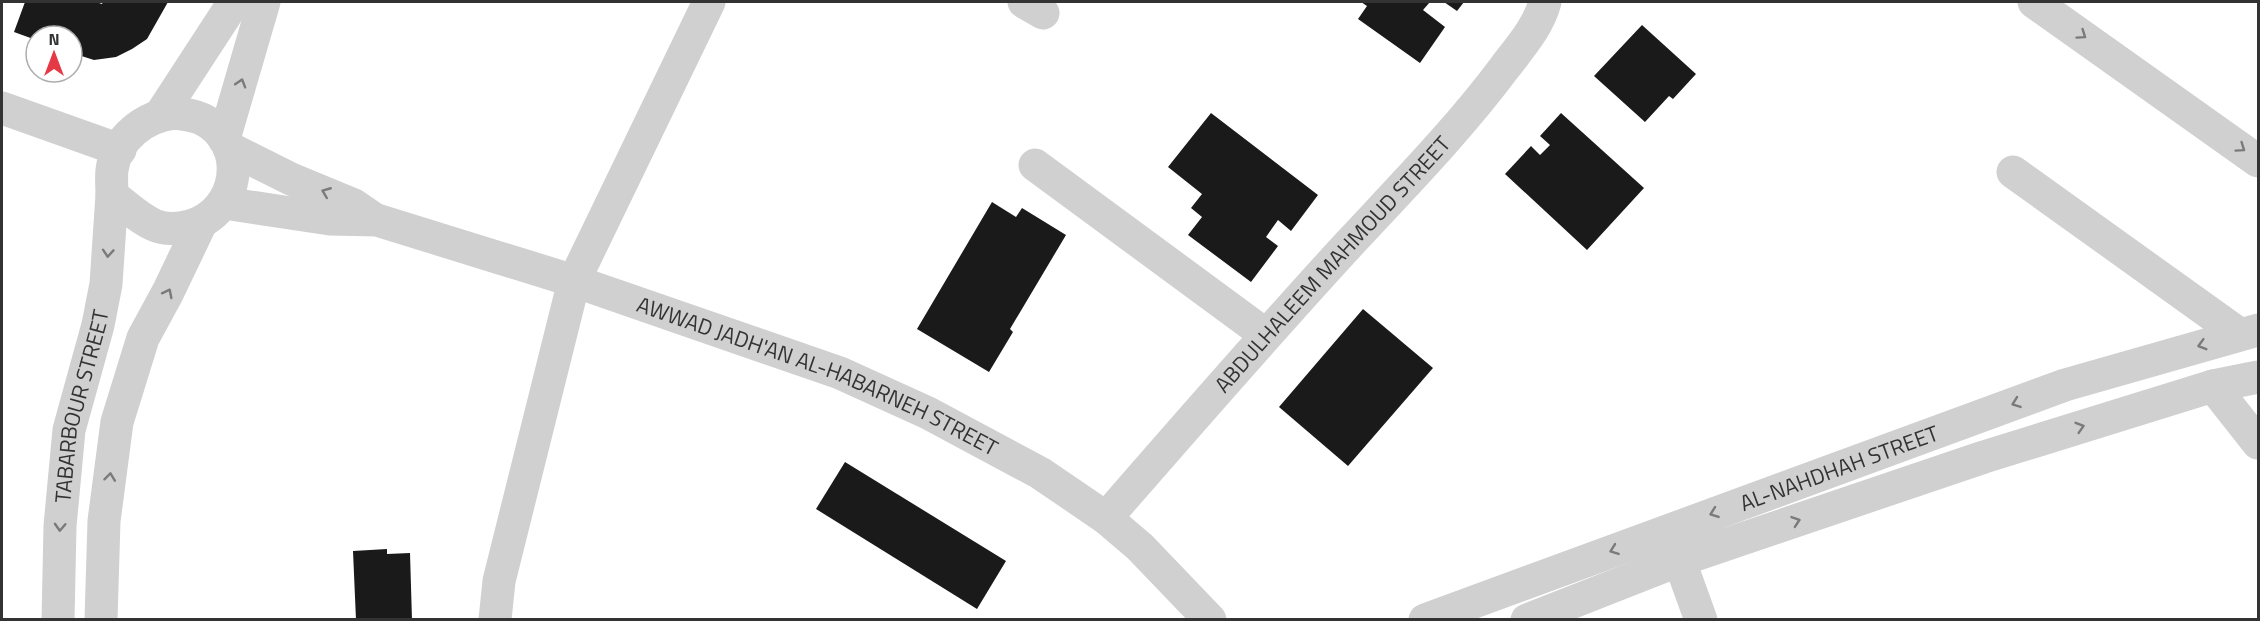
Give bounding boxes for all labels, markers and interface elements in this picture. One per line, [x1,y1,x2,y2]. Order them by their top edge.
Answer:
north arrow [24,24,84,84]
text: N [48,27,60,51]
one-way arrow [2075,28,2086,39]
one-way arrow [234,78,246,89]
street label: ABDULHALEEM MAHMOUD STREET [1206,128,1459,400]
one-way arrow [2234,141,2245,152]
one-way arrow [321,187,332,199]
one-way arrow [102,249,115,258]
street label: AWWAD JADH'AN AL-HABARNEH STREET [632,287,1005,465]
one-way arrow [160,288,172,299]
street label: TABARBOUR STREET [45,306,118,504]
one-way arrow [2197,338,2208,350]
one-way arrow [2011,395,2022,408]
street label: AL-NAHDHAH STREET [1735,416,1944,520]
one-way arrow [2074,422,2085,434]
one-way arrow [103,473,115,482]
one-way arrow [1710,506,1720,519]
one-way arrow [1790,515,1800,528]
one-way arrow [54,522,67,531]
one-way arrow [1609,543,1620,555]

